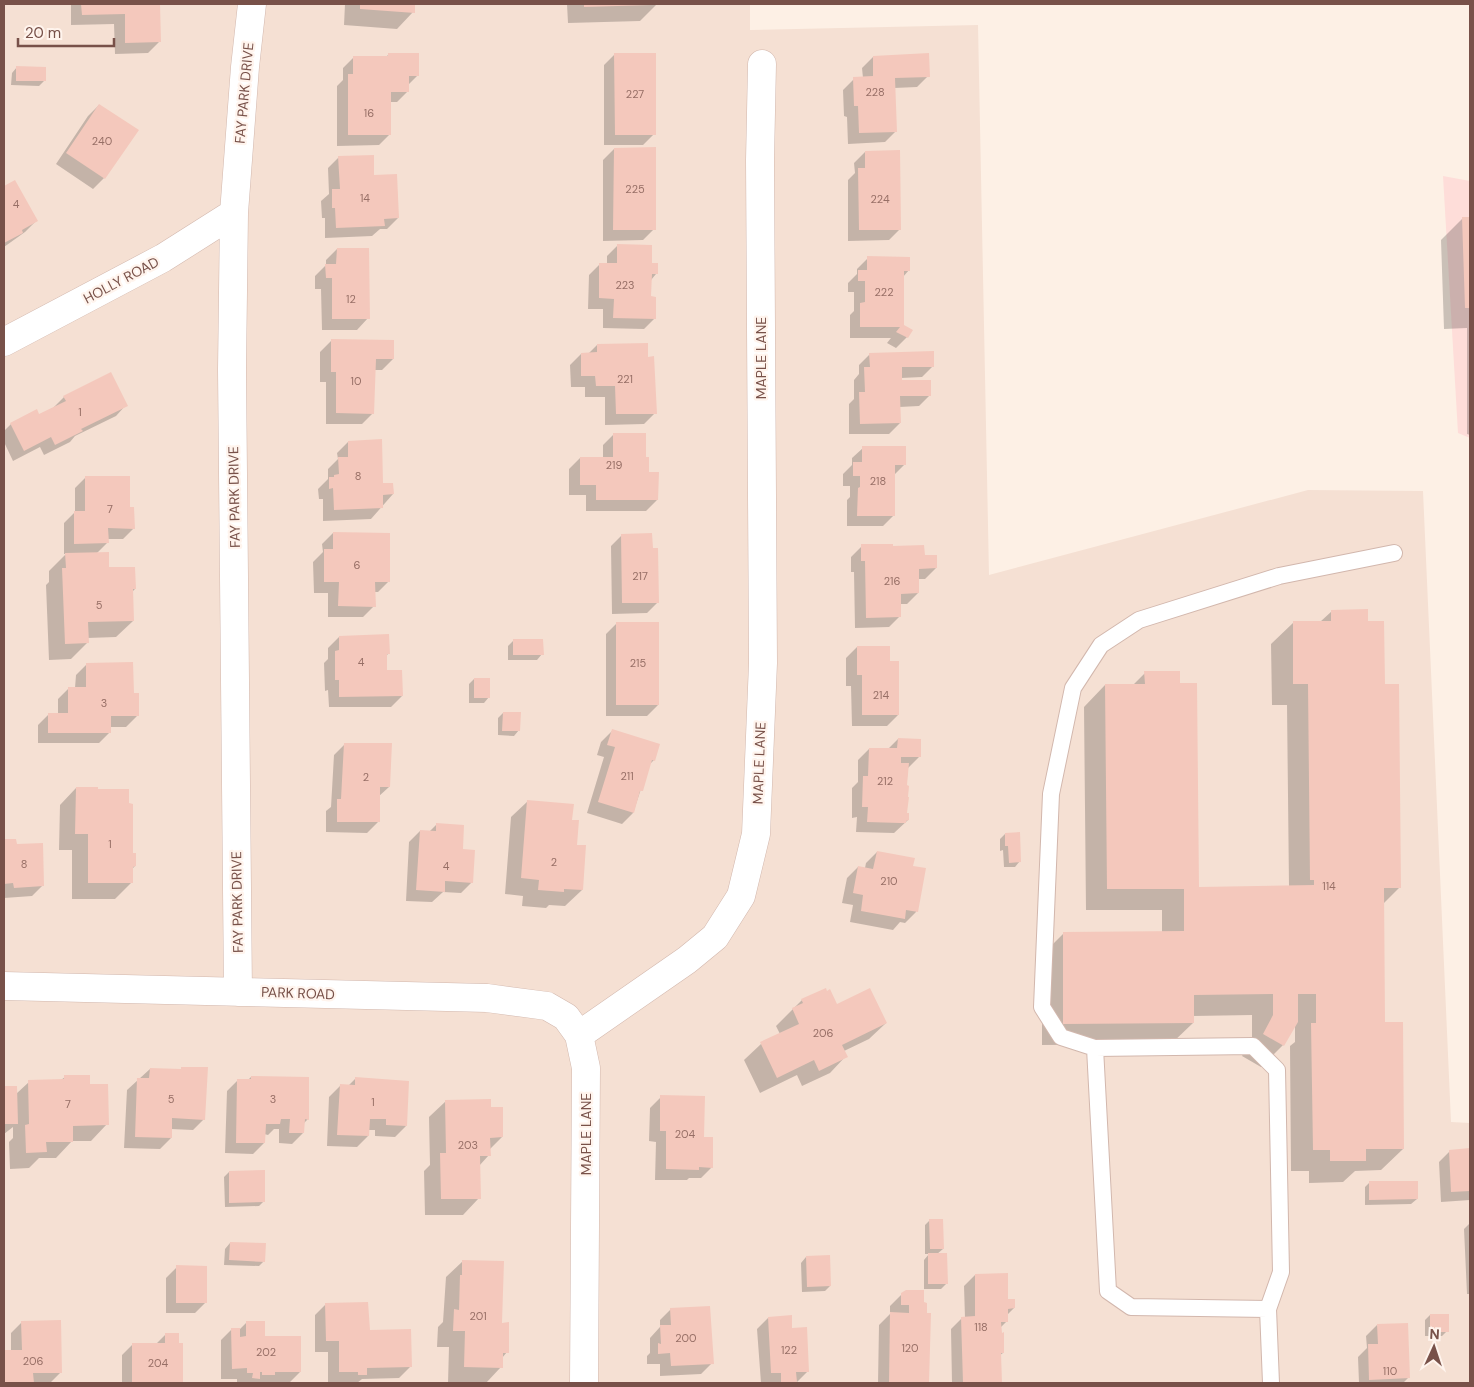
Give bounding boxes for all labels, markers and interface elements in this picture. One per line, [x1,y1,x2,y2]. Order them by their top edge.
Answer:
scale bar [18,15,114,47]
text: 20 m [25,23,61,43]
street label: FAY PARK DRIVE [231,42,257,144]
house number: 228 [865,85,885,99]
house number: 227 [626,87,644,101]
house number: 16 [364,106,374,120]
house number: 240 [92,134,112,148]
house number: 225 [625,182,645,196]
house number: 14 [360,191,370,205]
house number: 224 [870,192,890,206]
house number: 4 [13,197,20,211]
street label: HOLLY ROAD [80,253,162,307]
house number: 223 [615,278,635,292]
house number: 222 [874,285,894,299]
house number: 12 [346,292,356,306]
street label: MAPLE LANE [752,317,770,399]
house number: 221 [617,372,633,386]
house number: 10 [351,374,361,388]
house number: 1 [78,405,82,419]
street label: FAY PARK DRIVE [224,446,244,548]
house number: 219 [606,458,622,472]
house number: 8 [355,469,361,483]
house number: 218 [870,474,886,488]
house number: 7 [107,502,113,516]
house number: 6 [354,558,361,572]
house number: 217 [632,569,648,583]
house number: 216 [884,574,900,588]
house number: 5 [96,598,103,612]
house number: 4 [358,655,365,669]
house number: 215 [630,656,647,670]
house number: 214 [873,688,890,702]
house number: 3 [101,696,107,710]
street label: MAPLE LANE [749,721,769,805]
house number: 211 [620,769,634,783]
house number: 2 [363,770,369,784]
house number: 212 [877,774,893,788]
house number: 1 [108,837,112,851]
street label: FAY PARK DRIVE [227,851,247,953]
house number: 2 [551,855,557,869]
house number: 8 [21,857,27,871]
house number: 4 [443,859,450,873]
house number: 210 [880,874,898,888]
house number: 114 [1322,879,1336,893]
street label: PARK ROAD [261,983,335,1003]
house number: 206 [813,1026,833,1040]
house number: 5 [168,1092,175,1106]
house number: 3 [270,1092,276,1106]
street label: MAPLE LANE [577,1093,595,1175]
house number: 1 [371,1095,375,1109]
house number: 7 [65,1097,71,1111]
house number: 204 [675,1127,696,1141]
house number: 203 [458,1138,478,1152]
house number: 201 [469,1309,487,1323]
house number: 118 [974,1320,988,1334]
north arrow [1409,1322,1459,1372]
text: N [1429,1325,1440,1343]
house number: 200 [675,1331,697,1345]
house number: 120 [901,1341,919,1355]
house number: 122 [781,1343,797,1357]
house number: 202 [256,1345,276,1359]
house number: 206 [23,1354,43,1368]
house number: 204 [148,1356,169,1370]
house number: 110 [1383,1364,1397,1378]

